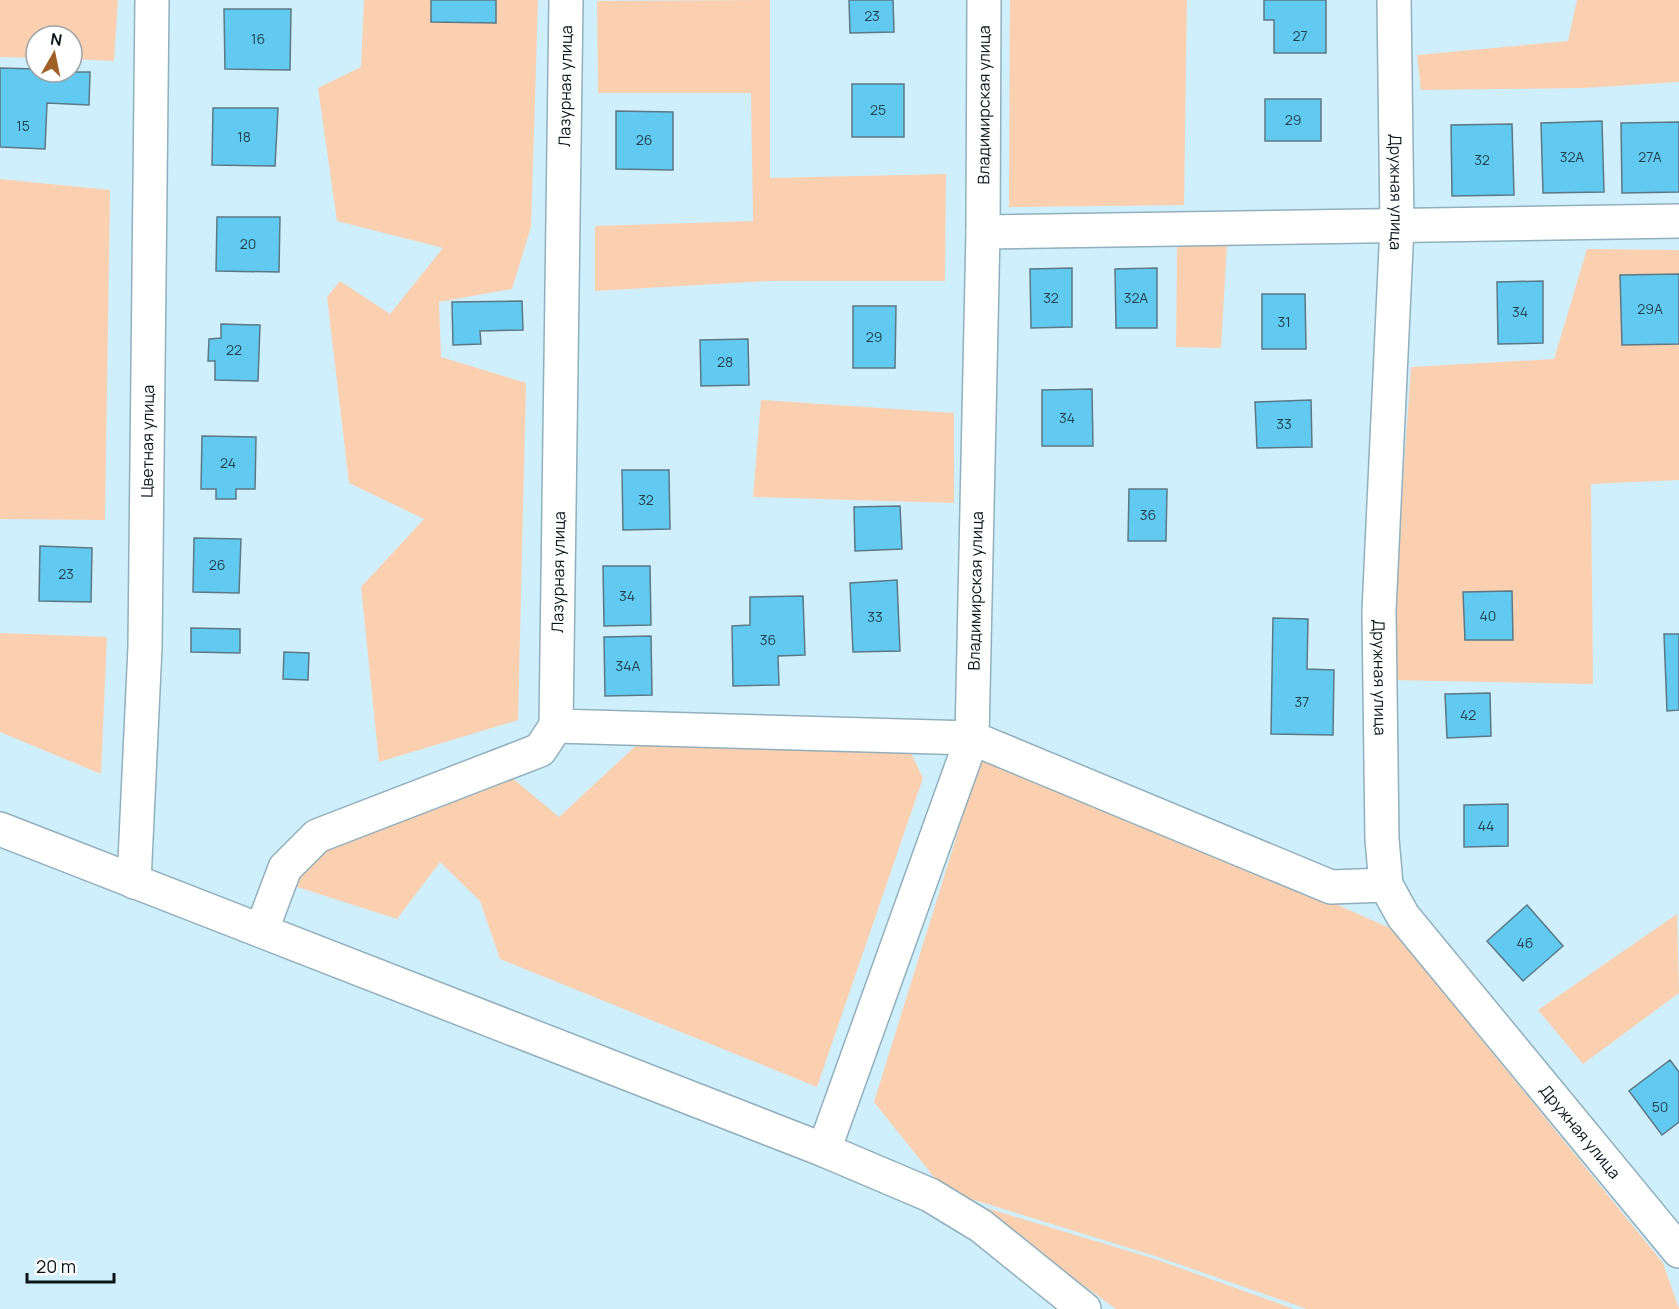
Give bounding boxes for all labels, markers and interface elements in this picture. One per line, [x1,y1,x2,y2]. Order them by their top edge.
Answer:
house number: 23 [864,6,880,25]
north arrow [24,24,84,84]
street label: Лазурная улица [553,25,577,147]
street label: Владимирская улица [972,25,995,185]
house number: 27 [1292,26,1308,45]
text: N [49,27,64,51]
house number: 16 [251,29,265,48]
house number: 25 [870,100,886,119]
house number: 29 [1285,110,1301,129]
house number: 15 [16,116,30,135]
house number: 18 [237,127,251,146]
house number: 26 [636,130,652,149]
street label: Дружная улица [1385,134,1408,251]
house number: 32А [1560,147,1584,166]
house number: 27А [1638,147,1662,166]
house number: 32 [1474,150,1490,169]
house number: 20 [240,234,256,253]
house number: 32 [1043,288,1059,307]
house number: 32А [1124,288,1148,307]
house number: 29А [1637,299,1663,318]
house number: 34 [1512,302,1528,321]
house number: 31 [1277,312,1291,331]
house number: 29 [866,327,882,346]
house number: 22 [226,340,242,359]
house number: 28 [717,352,733,371]
street label: Цветная улица [136,385,159,498]
house number: 34 [1059,408,1075,427]
house number: 33 [1276,414,1292,433]
house number: 24 [220,453,236,472]
house number: 32 [638,490,654,509]
house number: 36 [1140,505,1156,524]
street label: Лазурная улица [546,511,570,633]
street label: Владимирская улица [962,511,988,671]
house number: 26 [209,555,225,574]
house number: 23 [58,564,74,583]
house number: 34 [619,586,635,605]
house number: 40 [1480,606,1496,625]
house number: 33 [867,607,883,626]
street label: Дружная улица [1368,619,1392,736]
house number: 36 [760,630,776,649]
house number: 34А [615,656,641,675]
house number: 37 [1295,692,1309,711]
house number: 42 [1460,705,1476,724]
house number: 44 [1478,816,1494,835]
house number: 46 [1517,933,1533,952]
street label: Дружная улица [1535,1079,1626,1183]
house number: 50 [1652,1097,1668,1116]
scale bar [27,1246,114,1284]
text: 20 m [36,1254,76,1278]

